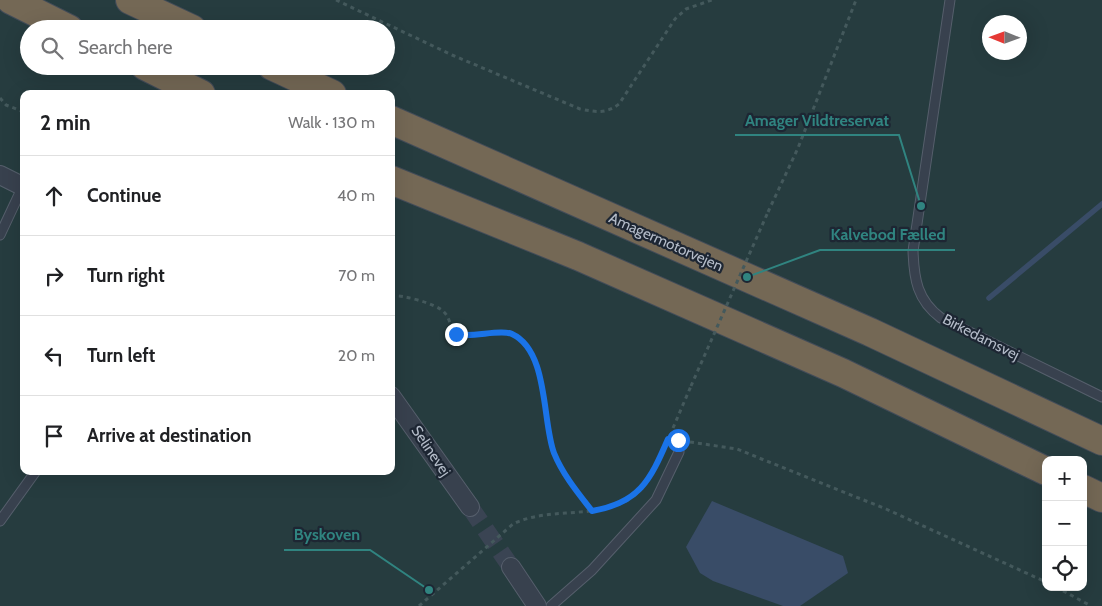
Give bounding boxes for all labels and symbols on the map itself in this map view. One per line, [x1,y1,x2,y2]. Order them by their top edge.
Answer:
north arrow [982,15,1027,60]
callout: Amager Vildtreservat [735,104,899,135]
text: Amager Vildtreservat [745,111,890,130]
street label: Amagermotorvejen [606,209,726,275]
callout: Kalvebod Fælled [820,219,955,250]
text: Kalvebod Fælled [830,225,946,244]
street label: Birkedamsvej [940,310,1022,364]
route end [445,323,468,346]
street label: Selinevej [408,422,454,480]
route start [667,429,690,452]
callout: Byskoven [284,519,370,550]
text: Byskoven [294,525,360,544]

